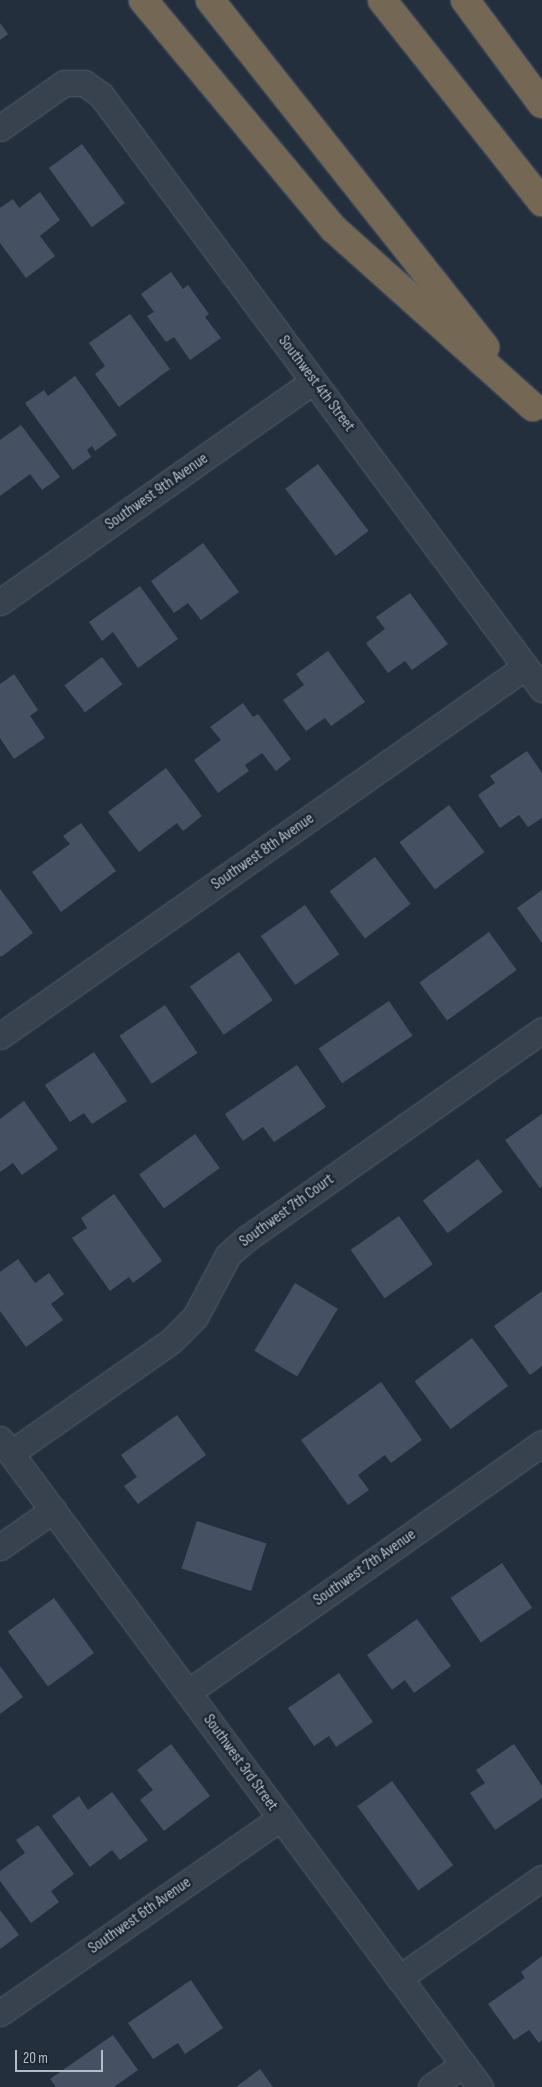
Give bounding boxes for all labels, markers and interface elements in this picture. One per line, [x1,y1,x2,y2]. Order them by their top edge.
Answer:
street label: Southwest 4th Street [274,332,358,436]
street label: Southwest 9th Avenue [102,449,212,535]
street label: Southwest 8th Avenue [208,809,318,895]
street label: Southwest 7th Court [236,1170,338,1252]
street label: Southwest 7th Avenue [310,1526,420,1610]
street label: Southwest 3rd Street [199,1711,281,1815]
street label: Southwest 6th Avenue [85,1873,195,1959]
scale bar [18,2040,105,2072]
text: 20 m [23,2049,48,2068]

